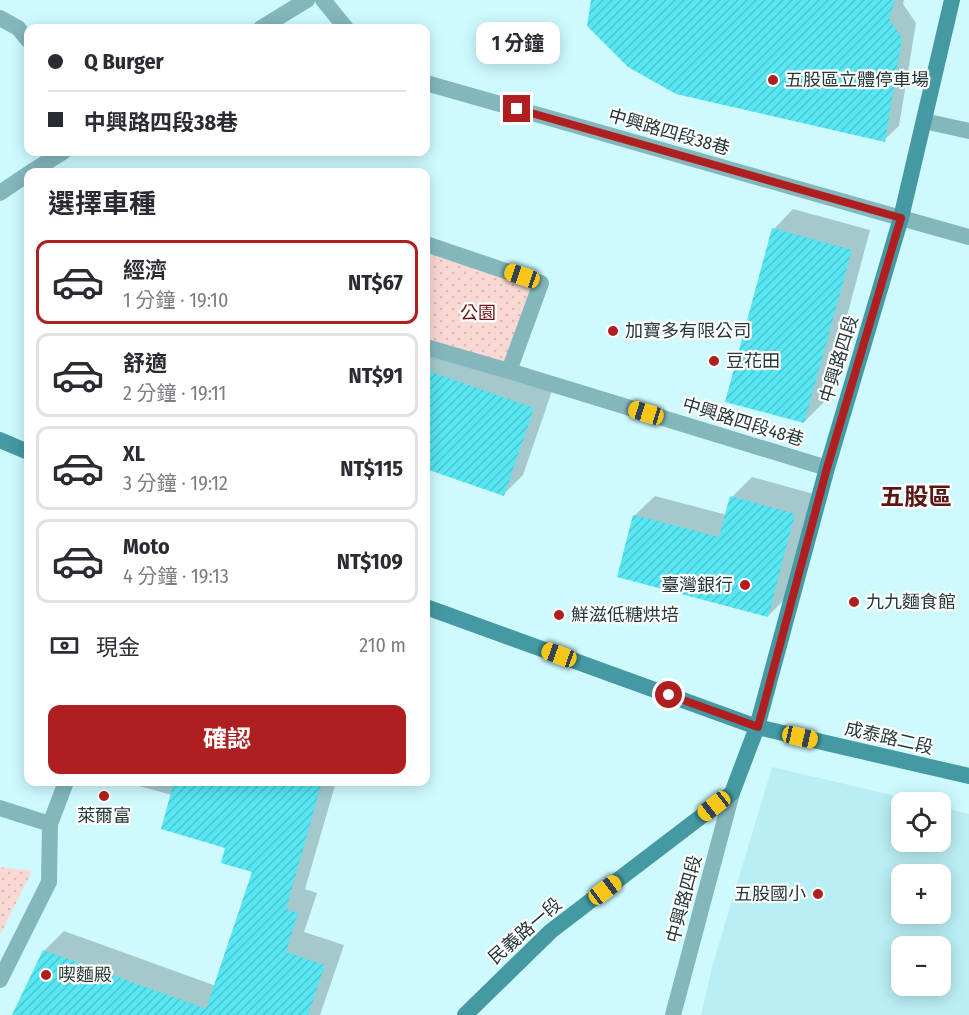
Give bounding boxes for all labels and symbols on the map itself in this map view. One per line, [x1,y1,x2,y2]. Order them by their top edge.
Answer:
callout: 1 分鐘 [475,22,559,64]
place label: 五股區立體停車場 [785,69,929,91]
marker: 五股區立體停車場 [766,73,780,87]
route end [503,95,530,122]
street label: 中興路四段38巷 [606,104,732,160]
car [502,262,542,290]
park label: 公園 [460,302,496,324]
street label: 中興路四段 [815,313,863,405]
place label: 加寶多有限公司 [625,320,751,342]
marker: 加寶多有限公司 [606,324,620,338]
place label: 豆花田 [726,350,780,372]
marker: 豆花田 [707,354,721,368]
street label: 中興路四段48巷 [680,393,806,451]
car [626,399,666,427]
district label: 五股區 [880,483,952,511]
place label: 臺灣銀行 [661,574,733,596]
marker: 臺灣銀行 [738,578,752,592]
place label: 九九麵食館 [866,591,956,613]
marker: 九九麵食館 [847,595,861,609]
place label: 鮮滋低糖烘培 [571,604,679,626]
marker: 鮮滋低糖烘培 [552,608,566,622]
car [539,640,579,670]
route start [655,681,682,708]
street label: 成泰路二段 [843,717,935,759]
car [780,724,820,750]
car [694,788,734,824]
marker: 萊爾富 [97,789,111,803]
place label: 萊爾富 [77,805,131,827]
street label: 中興路四段 [662,853,706,945]
car [585,872,625,908]
place label: 五股國小 [734,883,806,905]
marker: 五股國小 [811,887,825,901]
street label: 民義路一段 [484,893,566,969]
place label: 喫麵殿 [58,964,112,986]
marker: 喫麵殿 [39,968,53,982]

